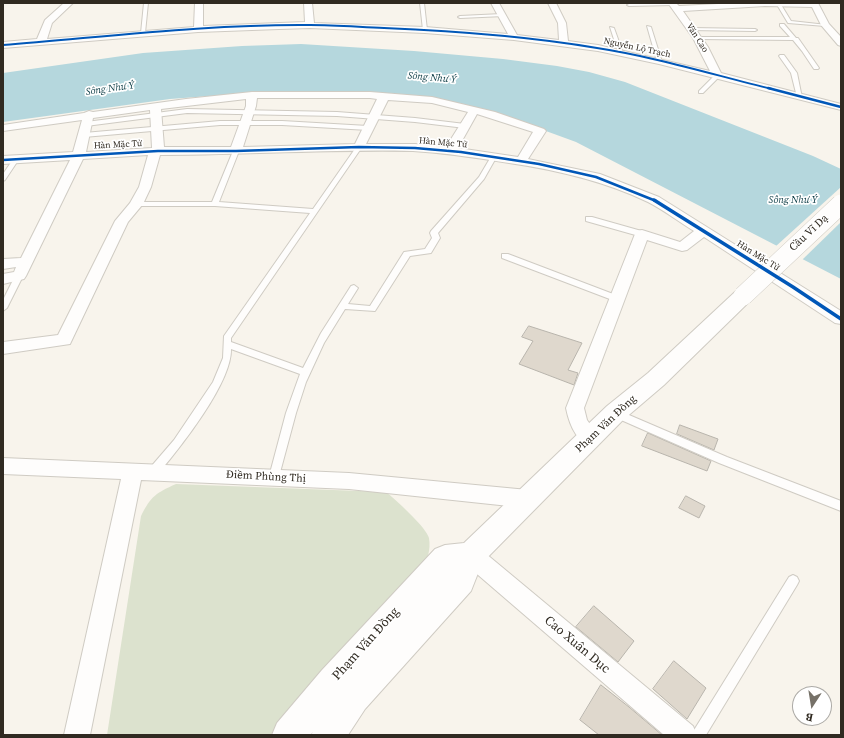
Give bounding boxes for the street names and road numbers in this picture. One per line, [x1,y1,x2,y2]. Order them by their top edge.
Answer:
street label: Văn Cao [684,21,710,55]
street label: Nguyễn Lộ Trạch [602,36,672,60]
street label: Hàn Mặc Tử [418,136,468,150]
street label: Hàn Mặc Tử [94,138,142,152]
street label: Cầu Vĩ Dạ [787,212,831,254]
street label: Hàn Mặc Tử [735,239,781,273]
street label: Phạm Văn Đồng [573,392,639,456]
street label: Điềm Phùng Thị [226,468,306,486]
street label: Phạm Văn Đồng [329,604,403,684]
street label: Cao Xuân Dục [541,613,613,677]

